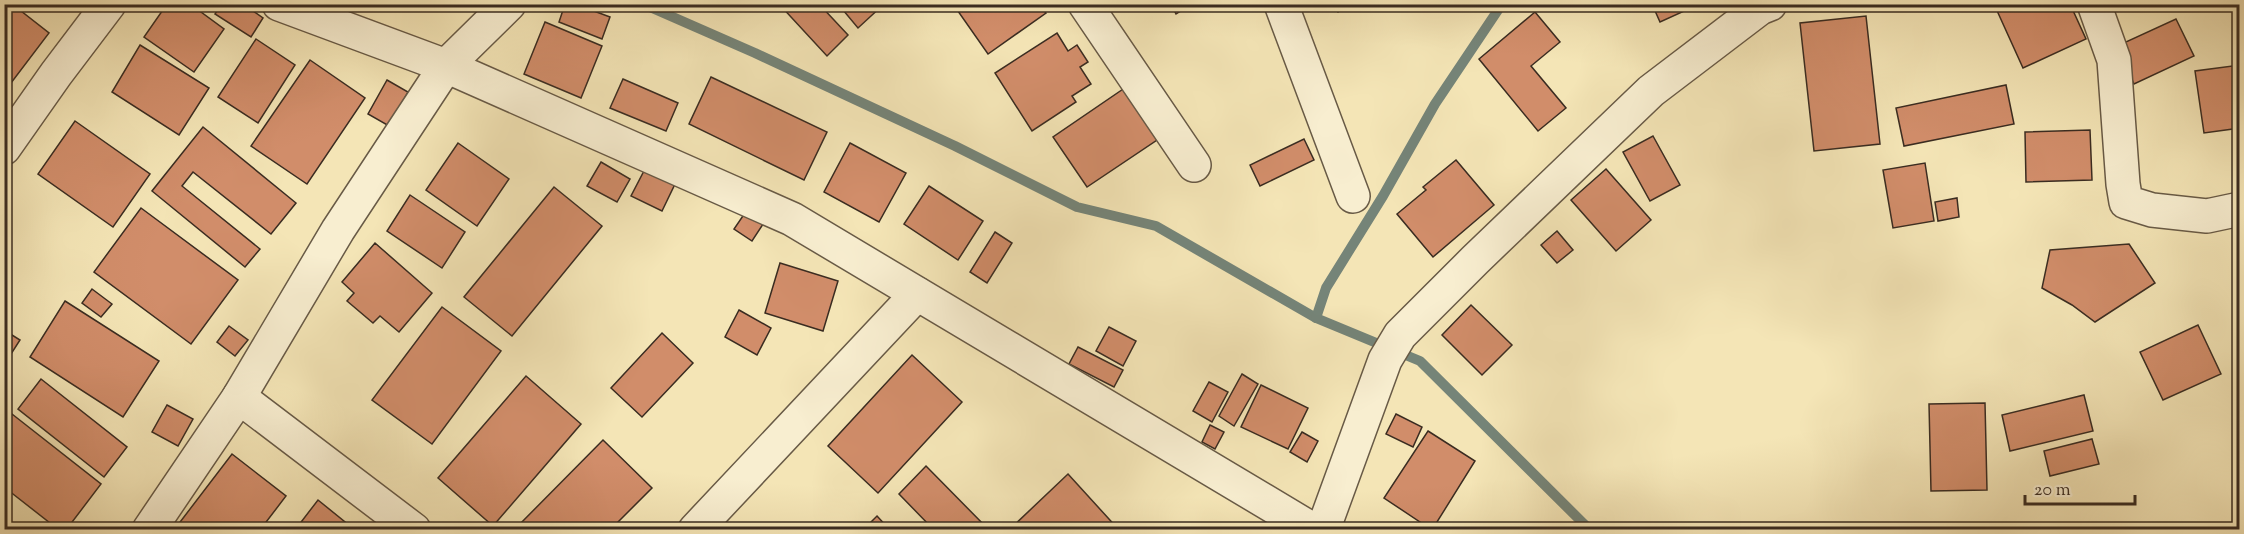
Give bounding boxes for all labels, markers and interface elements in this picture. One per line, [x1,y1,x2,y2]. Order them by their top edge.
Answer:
scale bar [2025,468,2134,506]
text: 20 m [2034,478,2071,504]

